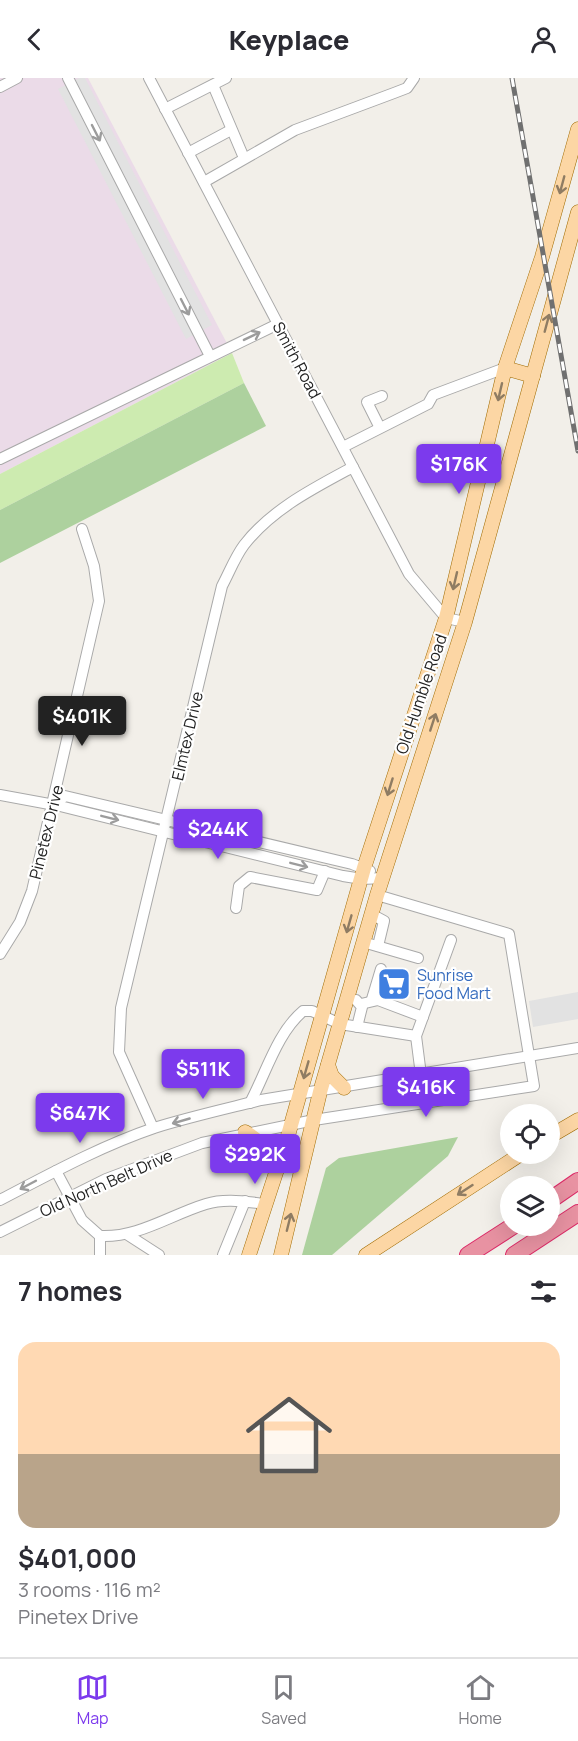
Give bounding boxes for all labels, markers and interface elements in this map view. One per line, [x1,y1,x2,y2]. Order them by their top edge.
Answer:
text: Keyplace [229,21,349,58]
icon: back [18,23,51,56]
icon: person [527,23,560,56]
one-way arrow [91,124,103,142]
one-way arrow [556,175,568,194]
one-way arrow [179,298,191,316]
one-way arrow [542,314,553,333]
street label: Smith Road [268,318,326,402]
one-way arrow [242,330,260,342]
one-way arrow [493,382,505,401]
pin: $176K [417,444,501,495]
text: $176K [430,450,488,477]
one-way arrow [448,572,460,591]
street label: Old Humble Road [390,631,452,757]
street label: Elmtex Drive [166,689,208,783]
pin: $401K [40,696,124,747]
text: $401K [52,702,112,729]
one-way arrow [428,713,439,732]
one-way arrow [384,777,395,796]
street label: Pinetex Drive [24,783,68,881]
pin: $244K [176,809,260,860]
one-way arrow [100,813,119,825]
text: $244K [187,815,249,842]
one-way arrow [289,859,308,871]
one-way arrow [343,914,354,933]
place label: Sunrise Food Mart [417,964,491,1004]
supermarket icon: Sunrise Food Mart [376,966,412,1002]
pin: $511K [161,1049,245,1100]
text: $511K [176,1055,230,1082]
one-way arrow [300,1060,311,1079]
pin: $416K [384,1067,468,1118]
text: $416K [397,1073,455,1100]
pin: $647K [38,1093,122,1144]
text: $647K [50,1099,110,1126]
map controls [500,1104,560,1236]
button: locate [500,1104,560,1164]
one-way arrow [172,1116,191,1127]
pin: $292K [213,1134,297,1185]
text: $292K [224,1140,286,1167]
street label: Old North Belt Drive [36,1144,176,1222]
button: layers [500,1176,560,1236]
one-way arrow [19,1180,37,1192]
one-way arrow [458,1184,474,1196]
one-way arrow [284,1213,296,1232]
text: 7 homes [18,1273,122,1309]
icon: filters [527,1275,560,1308]
icon: home [235,1381,343,1489]
text: $401,000 [18,1540,137,1576]
text: 3 rooms · 116 m² [18,1576,161,1603]
text: Pinetex Drive [18,1603,138,1630]
tab: Map [76,1671,109,1729]
tab: Saved [261,1671,306,1729]
tab: Home [459,1671,502,1729]

